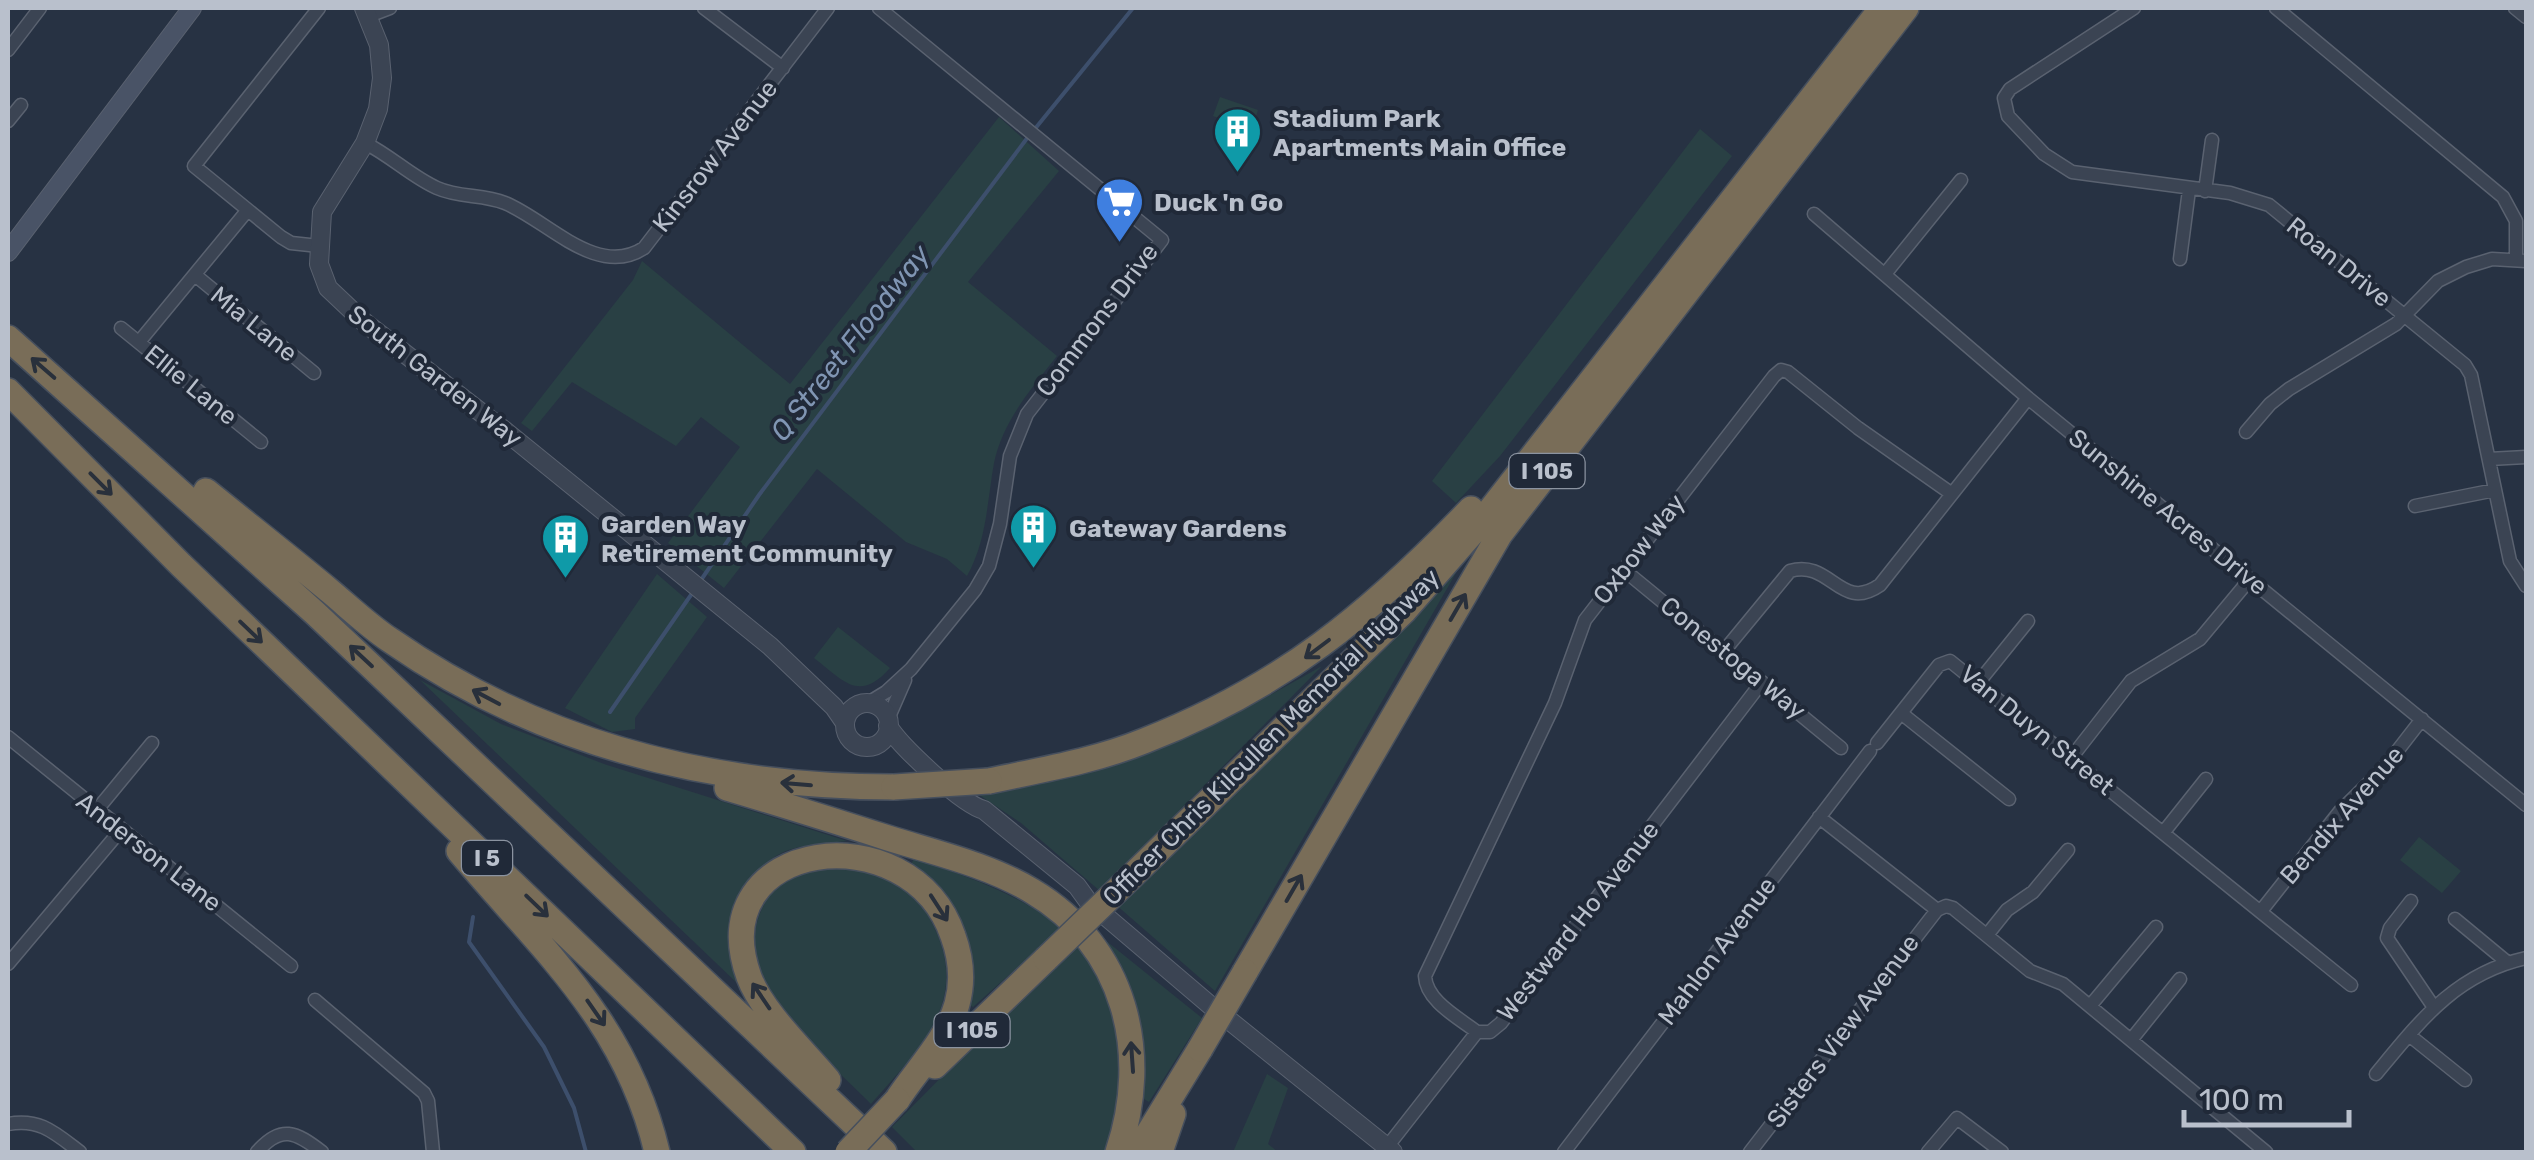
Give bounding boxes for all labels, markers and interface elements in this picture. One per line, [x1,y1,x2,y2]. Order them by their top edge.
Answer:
street label: Kinsrow Avenue [647,74,783,238]
place label: Stadium Park Apartments Main Office [1273,104,1566,162]
building icon: Stadium Park Apartments Main Office [1212,106,1264,174]
supermarket icon: Duck 'n Go [1093,176,1145,244]
place label: Duck 'n Go [1154,188,1283,217]
street label: Roan Drive [2281,211,2397,313]
water label: Q Street Floodway [763,237,938,448]
street label: Commons Drive [1030,238,1164,402]
street label: Mia Lane [205,280,303,368]
street label: South Garden Way [342,299,528,453]
street label: Ellie Lane [139,339,243,431]
one-way arrow [30,357,56,379]
street label: Sunshine Acres Drive [2063,423,2273,601]
road number: I 105 [1510,454,1584,488]
one-way arrow [89,472,113,496]
street label: Oxbow Way [1587,488,1691,610]
building icon: Gateway Gardens [1008,502,1060,570]
place label: Garden Way Retirement Community [601,510,893,568]
building icon: Garden Way Retirement Community [540,512,592,580]
place label: Gateway Gardens [1069,514,1287,543]
street label: Officer Chris Kilcullen Memorial Highway [1097,563,1445,911]
street label: Conestoga Way [1655,591,1812,725]
one-way arrow [1448,593,1468,622]
one-way arrow [239,620,263,644]
one-way arrow [1304,639,1331,660]
one-way arrow [350,644,374,668]
street label: Van Duyn Street [1954,659,2120,801]
one-way arrow [471,687,501,706]
street label: Bendix Avenue [2274,740,2410,890]
one-way arrow [781,774,813,793]
street label: Anderson Lane [71,786,227,918]
street label: Westward Ho Avenue [1491,816,1665,1026]
road number: I 5 [462,841,512,875]
street label: Mahlon Avenue [1652,871,1782,1031]
one-way arrow [1285,874,1305,903]
one-way arrow [524,894,548,918]
one-way arrow [928,894,949,922]
street label: Sisters View Avenue [1761,929,1925,1133]
one-way arrow [750,983,771,1011]
one-way arrow [585,999,606,1027]
road number: I 105 [934,1013,1010,1047]
one-way arrow [1122,1041,1141,1073]
scale bar [2184,1065,2349,1127]
text: 100 m [2199,1082,2284,1118]

